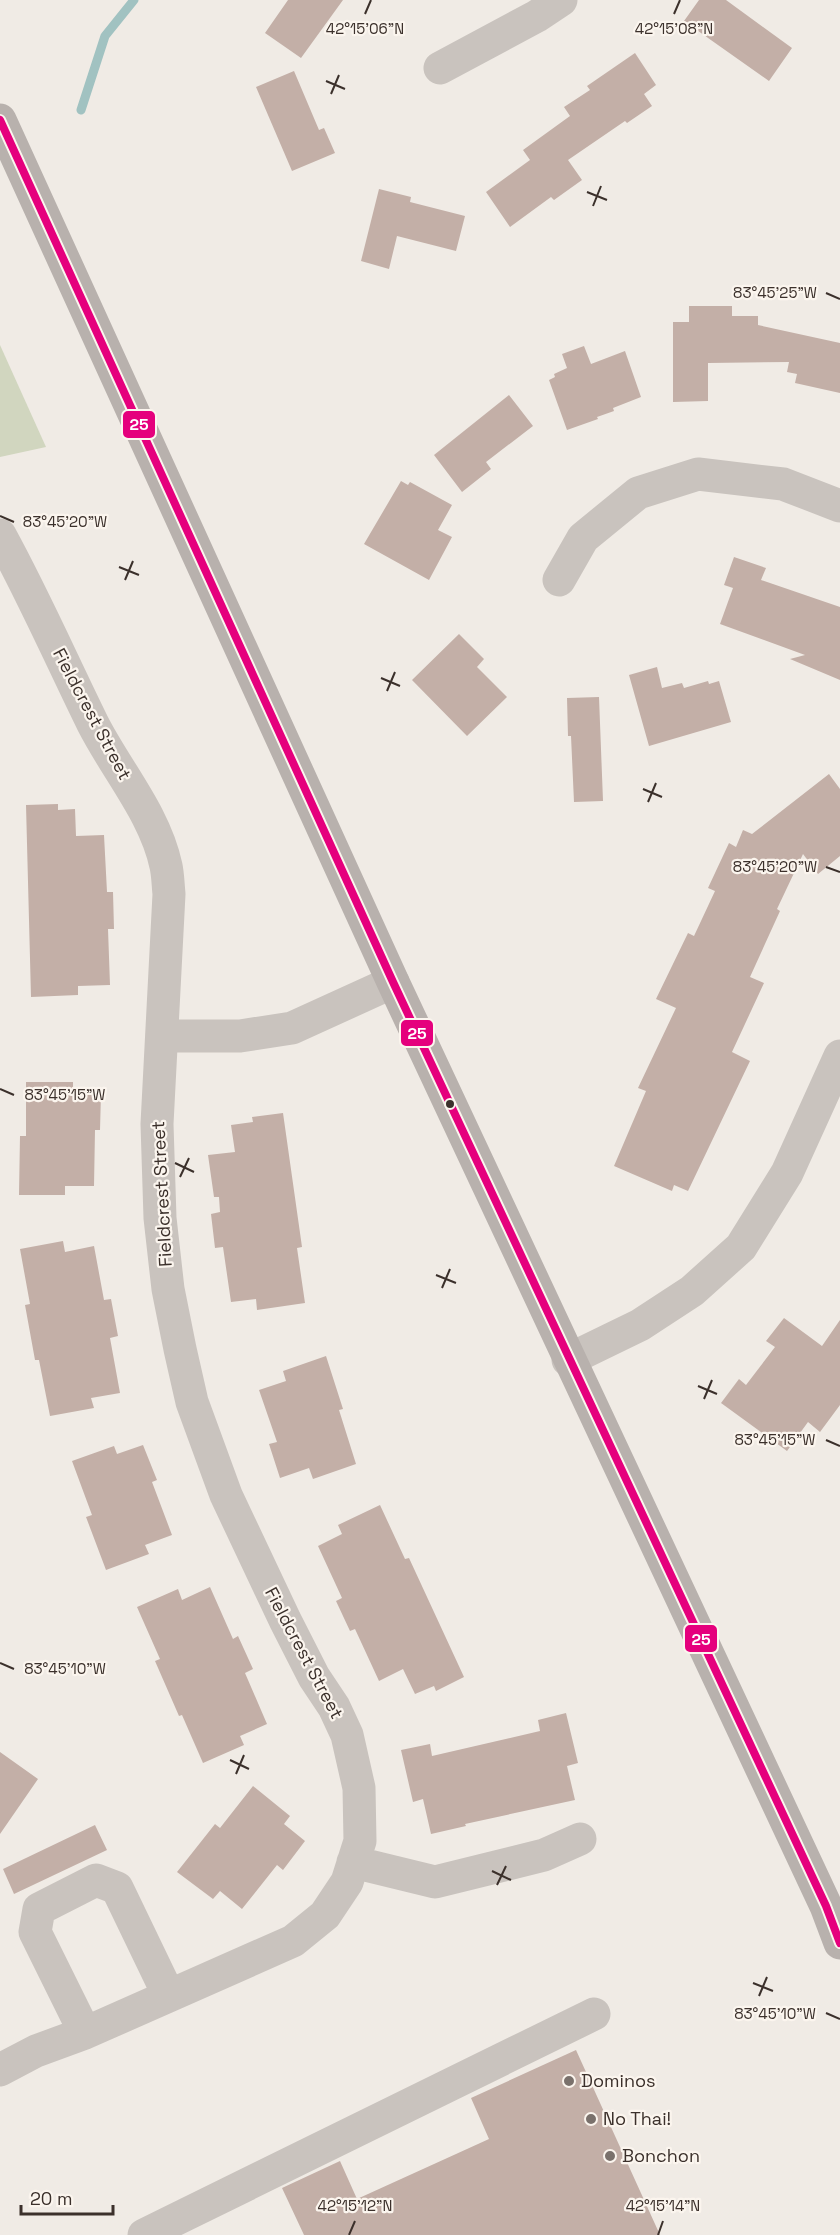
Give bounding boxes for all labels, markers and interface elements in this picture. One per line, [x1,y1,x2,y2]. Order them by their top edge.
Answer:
text: 42°15'06"N [326,19,404,38]
text: 42°15'08"N [635,19,713,38]
text: 83°45'25"W [733,283,817,302]
line badge: 25 [122,410,156,439]
text: 25 [129,414,149,435]
text: 83°45'20"W [23,512,107,531]
street label: Fieldcrest Street [48,644,137,784]
text: 83°45'20"W [733,857,817,876]
line badge: 25 [400,1019,434,1047]
text: 25 [407,1023,427,1044]
text: 83°45'15"W [24,1085,106,1104]
unlabelled marker [444,1098,456,1110]
street label: Fieldcrest Street [146,1121,177,1267]
text: 83°45'15"W [734,1430,816,1449]
street label: Fieldcrest Street [260,1583,349,1723]
line badge: 25 [684,1624,718,1653]
text: 25 [691,1629,711,1650]
text: 83°45'10"W [24,1659,106,1678]
text: 83°45'10"W [734,2004,816,2023]
place label: Dominos [581,2069,656,2092]
marker: Dominos [562,2074,576,2088]
place label: No Thai! [603,2107,671,2130]
marker: No Thai! [584,2112,598,2126]
place label: Bonchon [622,2144,700,2167]
marker: Bonchon [603,2149,617,2163]
scale bar [21,2178,112,2216]
text: 20 m [30,2187,73,2210]
text: 42°15'12"N [318,2196,392,2215]
text: 42°15'14"N [626,2196,700,2215]

